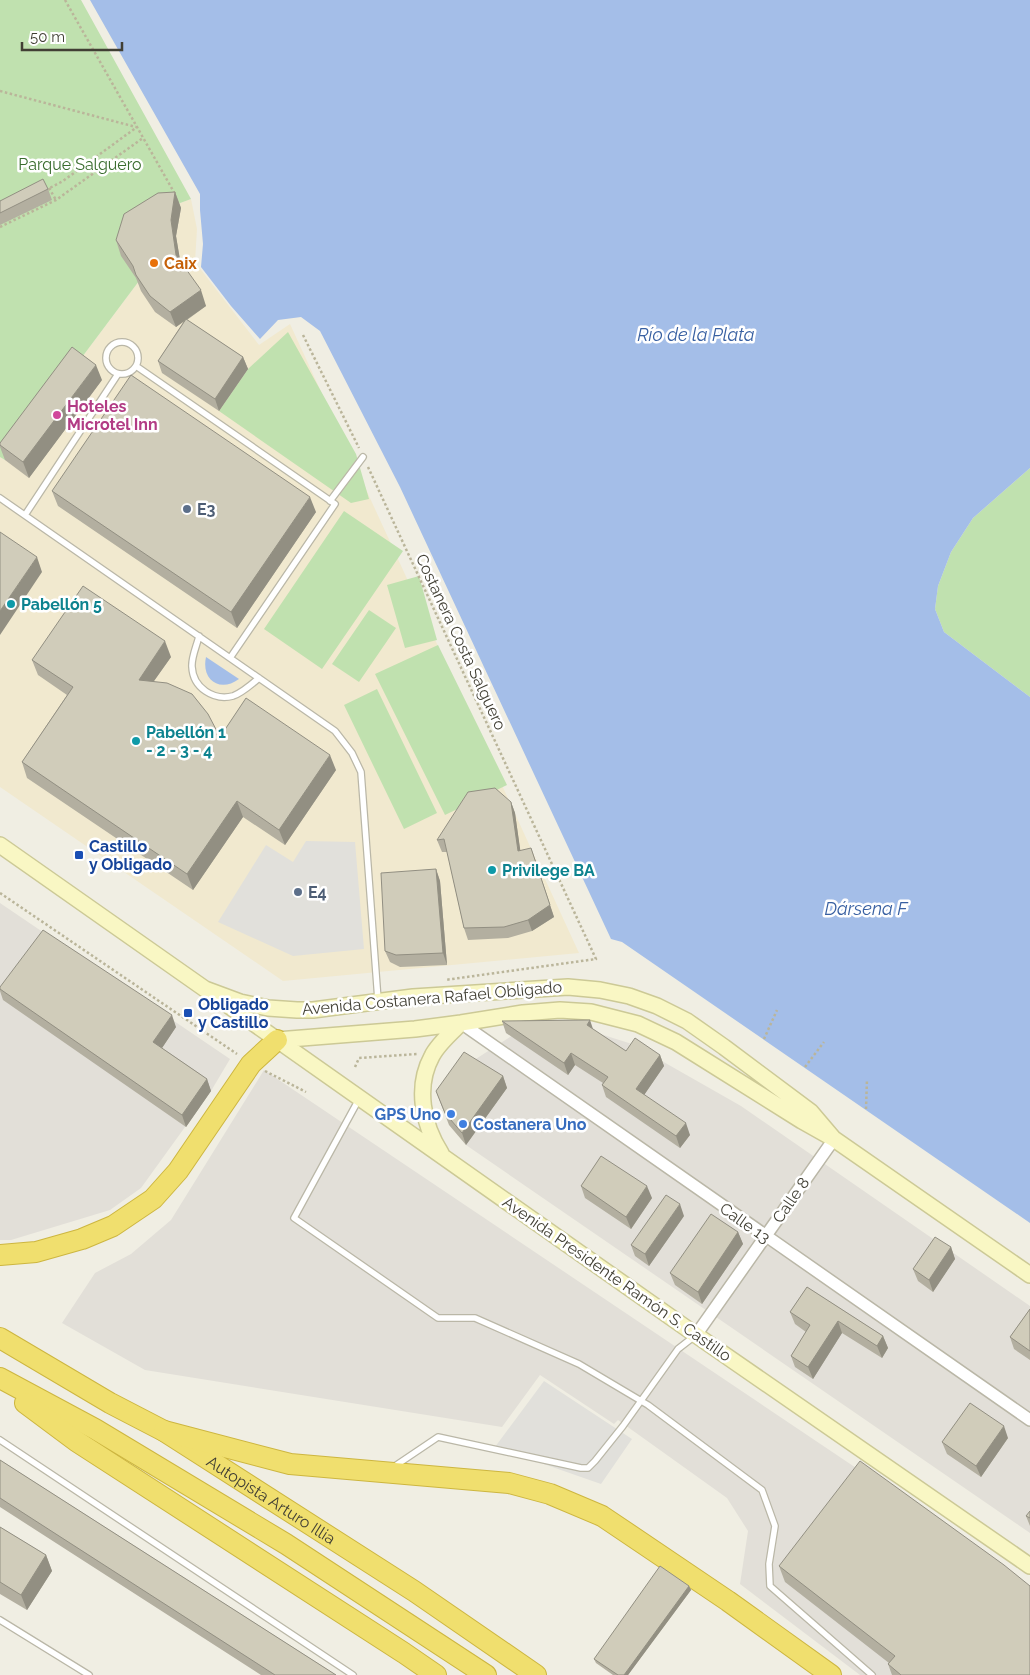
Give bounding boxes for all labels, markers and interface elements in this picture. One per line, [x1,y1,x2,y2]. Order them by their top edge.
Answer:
scale bar [22,20,122,52]
text: 50 m [30,28,65,46]
park label: Parque Salguero [18,155,142,174]
place label: Caix [164,254,197,273]
marker: Caix [148,257,160,269]
water label: Río de la Plata [637,324,755,345]
place label: Hoteles Microtel Inn [67,397,158,434]
marker: Hoteles Microtel Inn [51,409,63,421]
place label: E3 [197,500,216,519]
marker: E3 [181,503,193,515]
street label: Costanera Costa Salguero [412,551,510,733]
place label: Pabellón 5 [21,595,102,614]
marker: Pabellón 5 [5,598,17,610]
place label: Pabellón 1 - 2 - 3 - 4 [146,723,226,760]
marker: Pabellón 1 - 2 - 3 - 4 [130,735,142,747]
place label: Castillo y Obligado [89,837,172,874]
marker: Castillo y Obligado [73,849,85,861]
place label: Privilege BA [502,861,595,880]
marker: Privilege BA [486,864,498,876]
place label: E4 [308,883,327,902]
marker: E4 [292,886,304,898]
water label: Dársena F [824,898,909,919]
street label: Avenida Costanera Rafael Obligado [301,977,563,1019]
place label: Obligado y Castillo [198,995,269,1032]
marker: Obligado y Castillo [182,1007,194,1019]
place label: GPS Uno [375,1105,441,1124]
marker: GPS Uno [445,1108,457,1120]
place label: Costanera Uno [473,1115,587,1134]
marker: Costanera Uno [457,1118,469,1130]
street label: Calle 8 [768,1174,814,1226]
street label: Avenida Presidente Ramón S. Castillo [499,1192,735,1366]
street label: Calle 13 [716,1199,774,1247]
street label: Autopista Arturo Illia [203,1452,339,1548]

